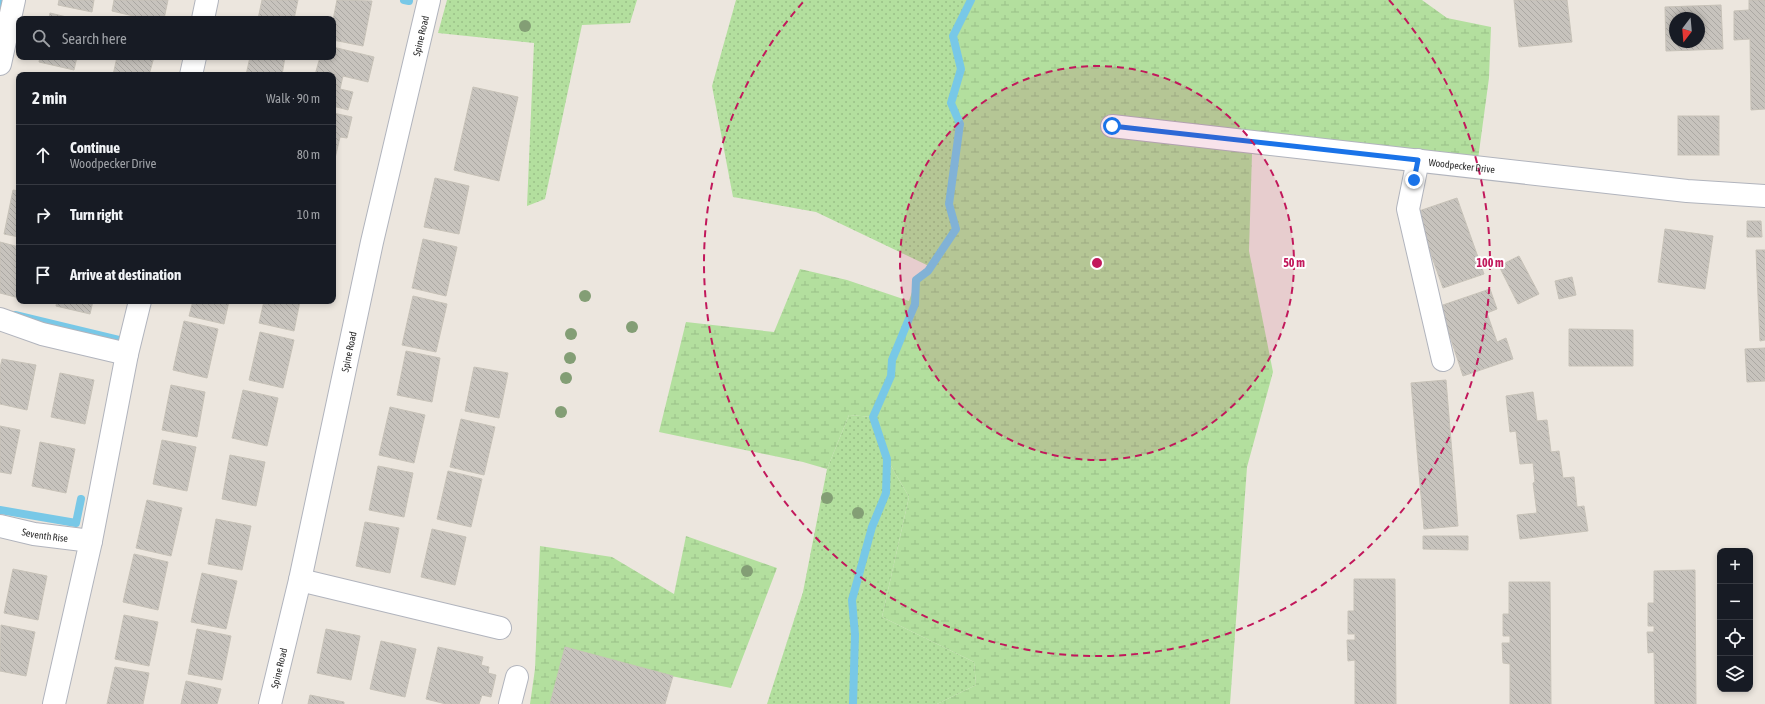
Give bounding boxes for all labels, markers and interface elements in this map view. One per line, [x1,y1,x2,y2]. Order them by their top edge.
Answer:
north arrow [1669,12,1705,48]
street label: Spine Road [411,14,431,57]
search box [16,16,336,60]
icon: search [30,27,52,49]
text: Search here [62,30,127,47]
text: 2 min [32,88,67,108]
text: Walk · 90 m [266,91,320,106]
route start [1103,117,1121,135]
text: Continue [70,139,120,156]
icon: ahead [32,144,54,166]
text: 80 m [297,147,320,162]
text: Woodpecker Drive [70,156,156,171]
street label: Woodpecker Drive [1428,157,1496,175]
route end [1405,171,1423,189]
icon: right [32,204,54,226]
text: Turn right [70,206,123,223]
text: 10 m [297,207,320,222]
centre of rings [1090,256,1104,270]
text: 50 m [1283,256,1305,270]
text: 100 m [1476,256,1504,270]
icon: arrive [32,264,54,286]
text: Arrive at destination [70,266,181,283]
street label: Spine Road [339,330,359,373]
street label: Seventh Rise [21,526,69,544]
map controls [1717,548,1753,692]
button: + [1717,548,1753,584]
button: − [1717,584,1753,620]
button: locate [1717,620,1753,656]
street label: Spine Road [269,647,289,689]
button: layers [1717,656,1753,692]

